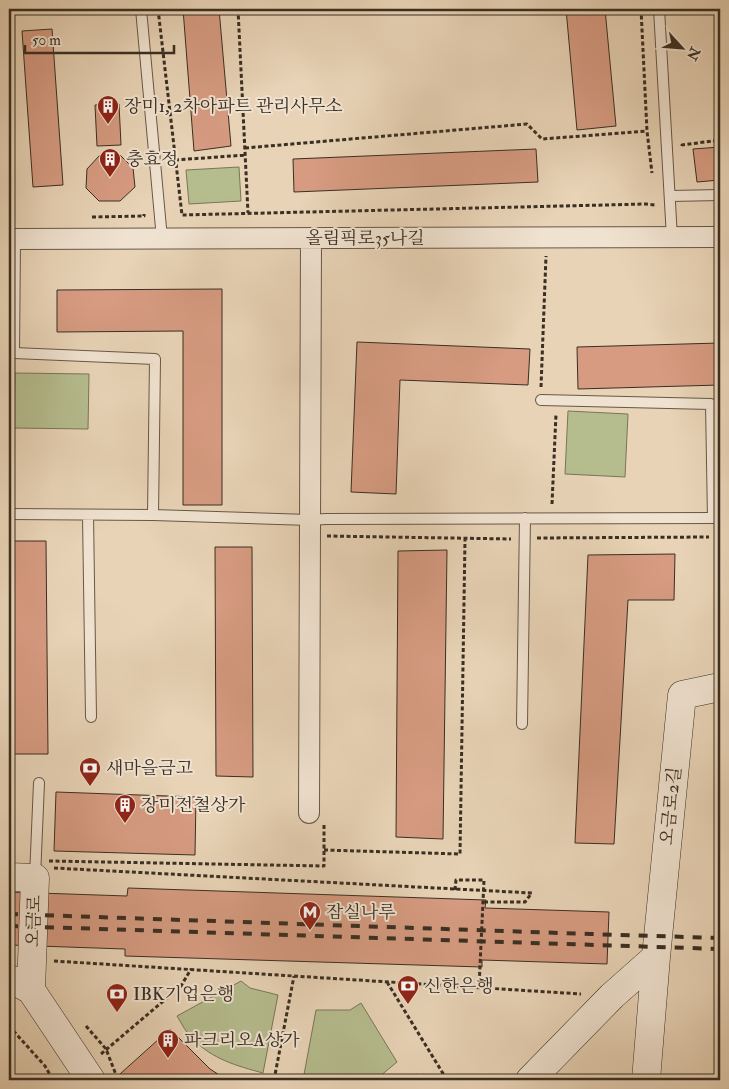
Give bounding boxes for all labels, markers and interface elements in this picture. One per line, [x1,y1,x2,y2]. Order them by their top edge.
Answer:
scale bar [25,22,174,54]
north arrow [656,22,706,72]
text: 50 m [32,31,61,50]
text: N [683,43,704,63]
building icon: 장미1, 2차아파트 관리사무소 [96,94,120,125]
place label: 장미1, 2차아파트 관리사무소 [124,95,343,118]
building icon: 충효정 [98,147,122,178]
place label: 충효정 [126,148,178,171]
street label: 올림픽로35나길 [305,227,425,250]
bank icon: 새마을금고 [78,756,102,787]
place label: 새마을금고 [106,757,194,780]
street label: 오금로2길 [655,766,687,846]
building icon: 장미전철상가 [113,793,137,824]
place label: 장미전철상가 [141,794,246,817]
street label: 오금로 [22,895,46,947]
metro station icon: 잠실나루 [298,900,322,931]
place label: 잠실나루 [326,901,396,924]
bank icon: 신한은행 [396,974,420,1005]
place label: 신한은행 [424,975,494,998]
bank icon: IBK기업은행 [105,982,129,1013]
place label: IBK기업은행 [133,983,234,1006]
building icon: 파크리오A상가 [156,1028,180,1059]
place label: 파크리오A상가 [184,1029,300,1052]

